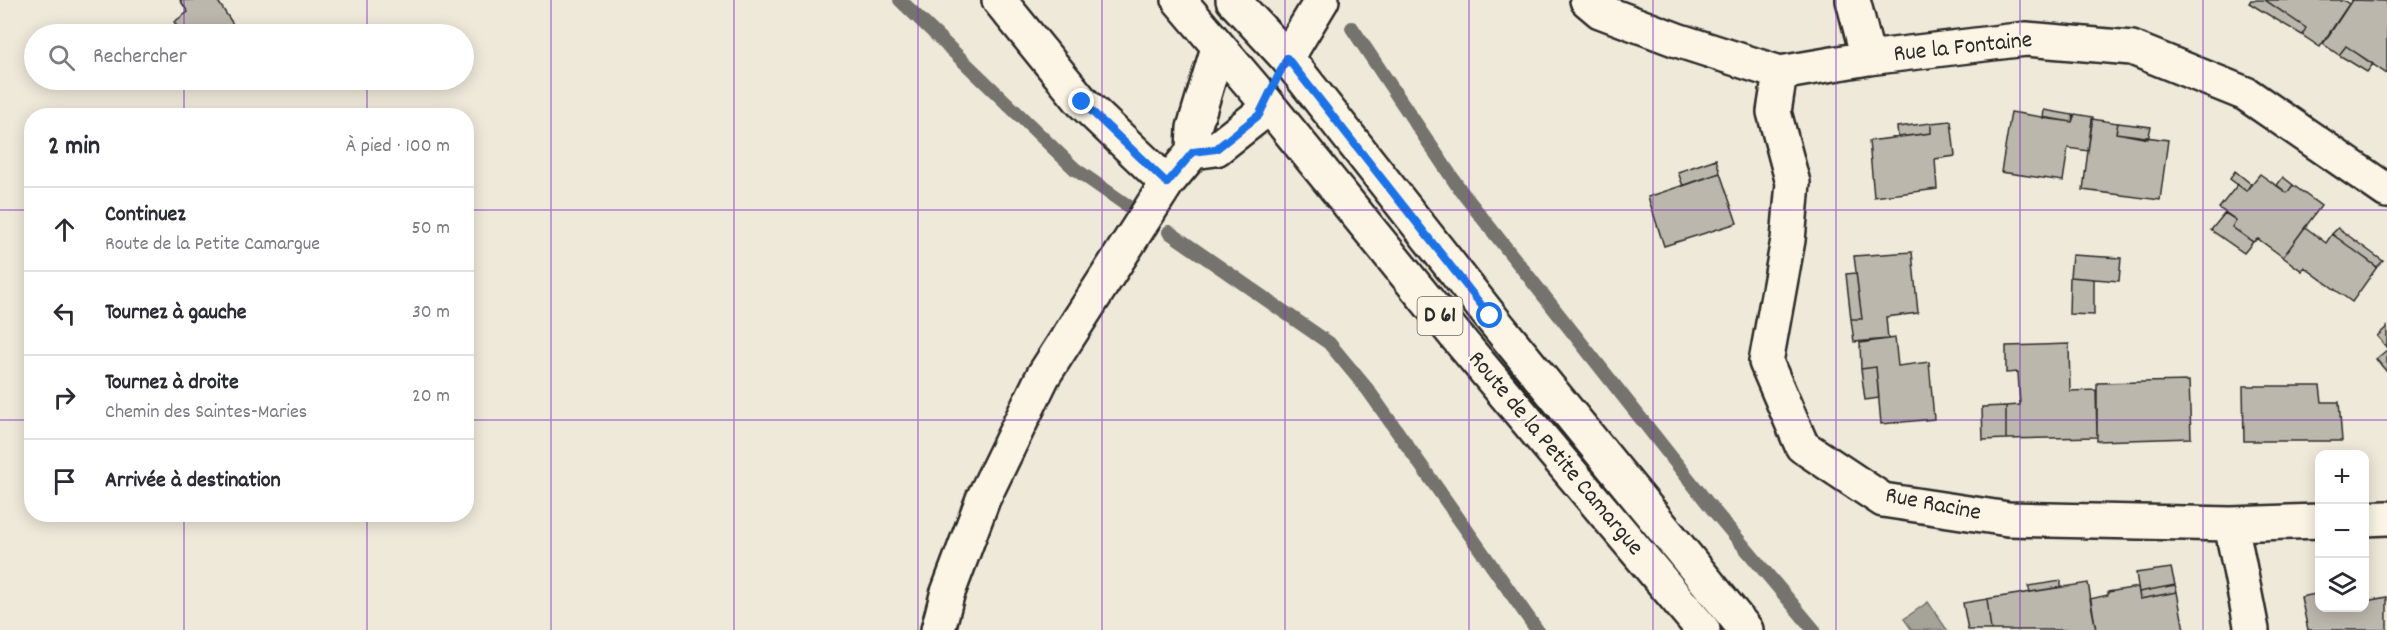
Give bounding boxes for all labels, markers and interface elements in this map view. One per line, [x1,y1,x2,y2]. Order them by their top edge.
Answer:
search box [24,24,474,90]
street label: Rue la Fontaine [1892,24,2034,72]
icon: search [45,41,78,74]
text: Rechercher [93,42,187,73]
route end [1068,88,1094,114]
text: 2 min [48,129,100,166]
text: À pied · 100 m [346,133,450,161]
text: Continuez [105,200,186,231]
icon: ahead [48,213,81,246]
text: 50 m [412,215,450,243]
text: Route de la Petite Camargue [105,231,320,259]
icon: left [48,297,81,330]
road number: D 61 [1418,297,1462,335]
text: Tournez à gauche [105,298,247,329]
text: 30 m [412,299,450,327]
route start [1476,302,1502,328]
street label: Route de la Petite Camargue [1459,344,1651,564]
text: Tournez à droite [105,368,239,399]
icon: right [48,381,81,414]
text: 20 m [412,383,450,411]
text: Chemin des Saintes-Maries [105,399,307,427]
map controls [2315,450,2369,612]
button: + [2315,450,2369,504]
icon: arrive [48,465,81,498]
text: Arrivée à destination [105,466,281,497]
street label: Rue Racine [1882,479,1984,531]
button: − [2315,504,2369,558]
button: layers [2315,558,2369,612]

